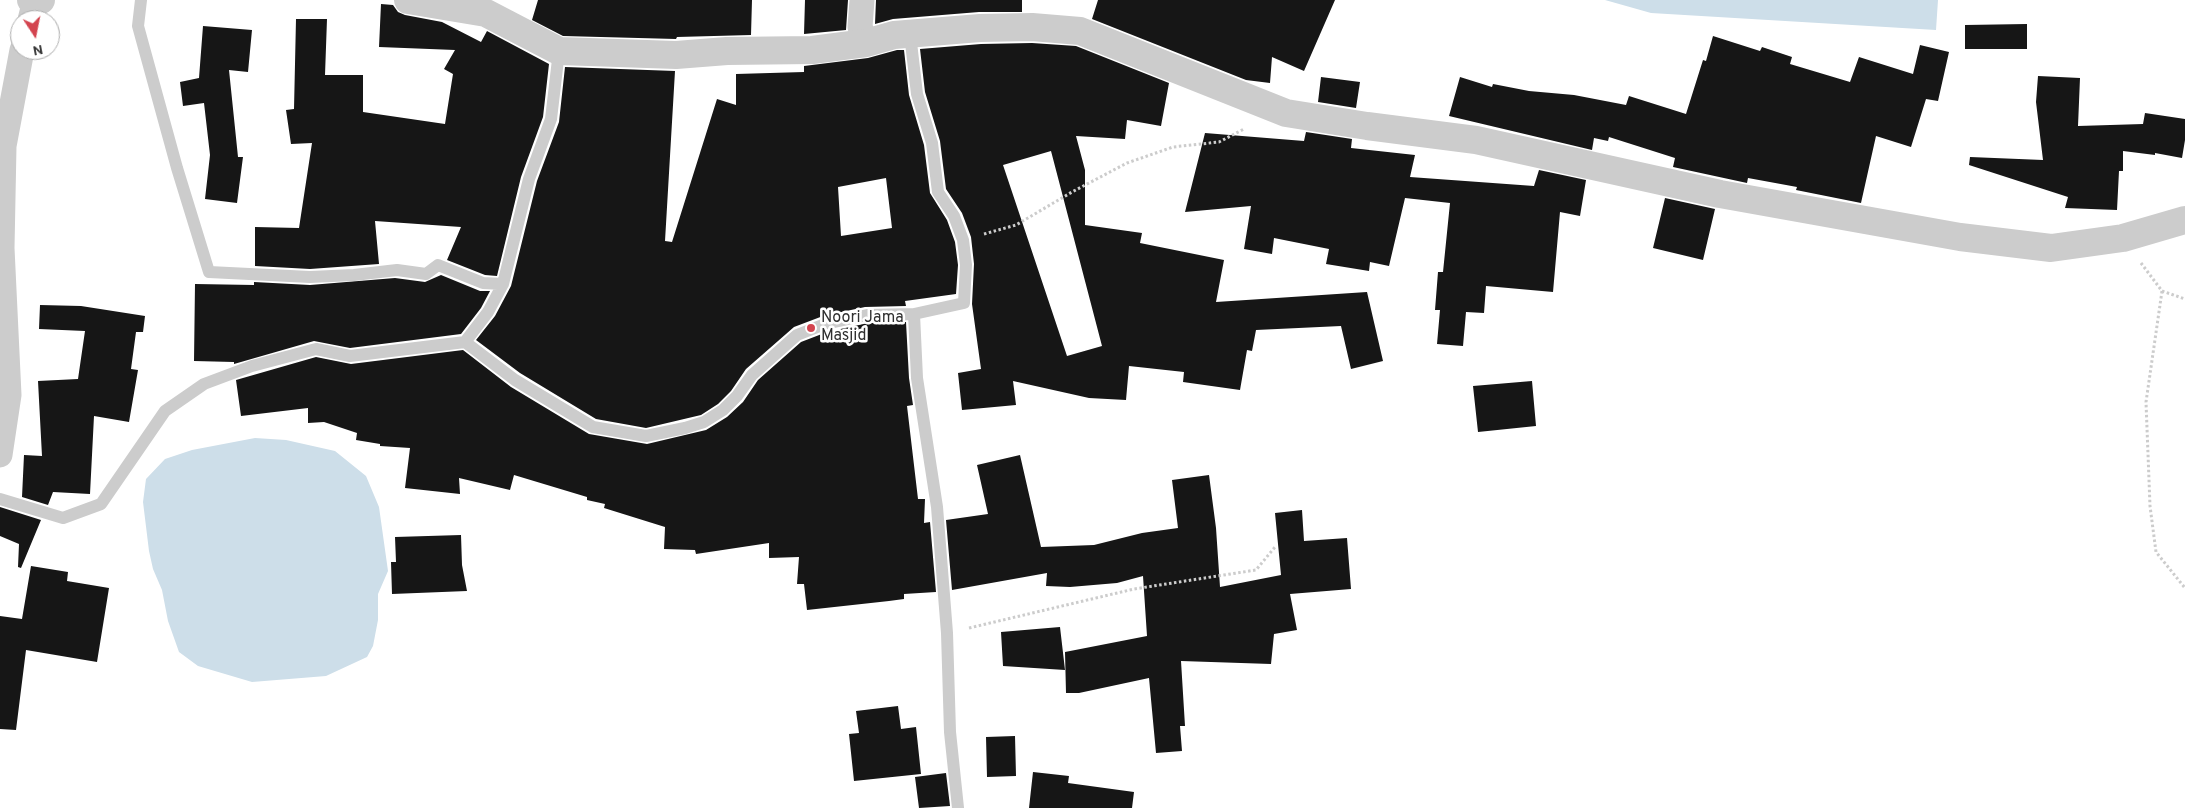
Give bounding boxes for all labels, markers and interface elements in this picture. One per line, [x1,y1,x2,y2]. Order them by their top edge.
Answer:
north arrow [10,10,60,60]
text: N [31,40,44,59]
place label: Noori Jama Masjid [821,309,904,347]
marker: Noori Jama Masjid [805,322,817,334]

